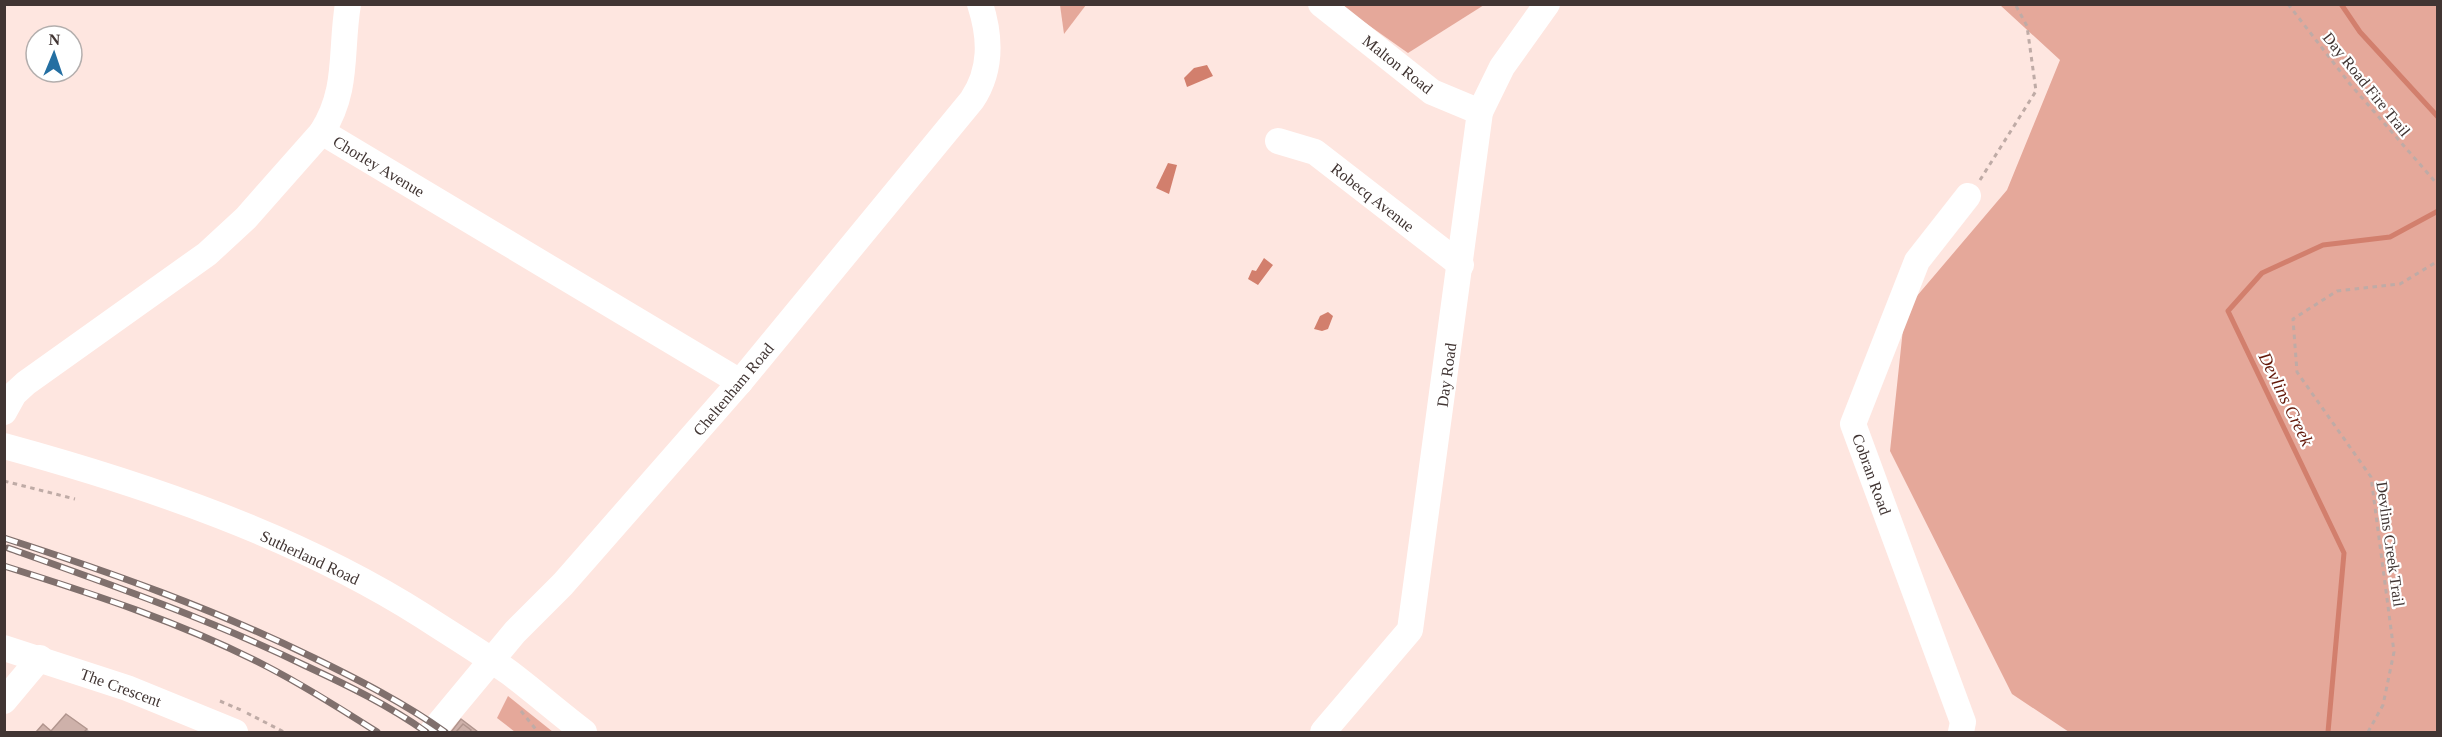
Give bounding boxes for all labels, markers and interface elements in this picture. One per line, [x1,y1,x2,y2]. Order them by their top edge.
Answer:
north arrow [24,24,84,84]
street label: Day Road Fire Trail [2319,29,2414,141]
text: N [48,31,61,48]
street label: Malton Road [1359,32,1436,97]
street label: Chorley Avenue [330,133,427,201]
street label: Robecq Avenue [1327,160,1418,236]
street label: Cheltenham Road [690,340,777,439]
street label: Day Road [1434,342,1460,408]
water label: Devlins Creek [2254,348,2318,450]
street label: Cobran Road [1849,431,1894,517]
street label: Devlins Creek Trail [2373,480,2408,608]
street label: Sutherland Road [258,527,362,588]
street label: The Crescent [78,665,164,710]

